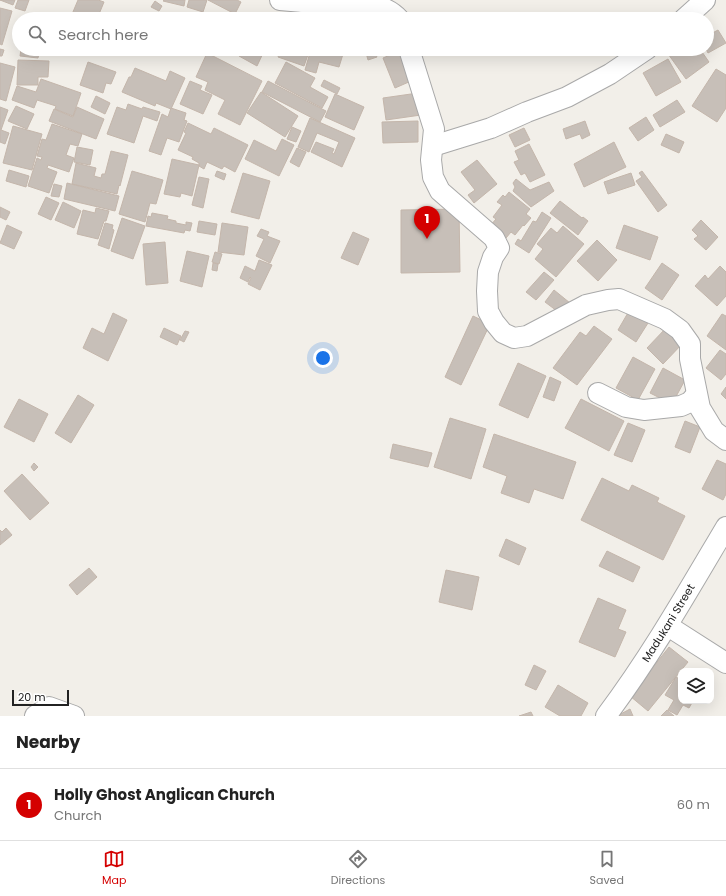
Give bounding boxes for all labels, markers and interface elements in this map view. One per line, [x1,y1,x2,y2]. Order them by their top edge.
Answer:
search box [12,12,714,56]
icon: search [26,23,48,45]
text: Search here [58,24,148,45]
pin: 1 [414,206,440,239]
your location [313,348,333,368]
street label: Madukani Street [638,581,699,665]
map controls [678,668,714,704]
button: layers [678,668,714,704]
scale bar [12,688,69,707]
text: 20 m [18,689,46,705]
text: Nearby [16,730,80,754]
text: Holly Ghost Anglican Church [54,784,275,805]
text: 1 [27,795,31,814]
text: 60 m [677,795,710,814]
text: Church [54,806,102,825]
tab: Map [102,848,126,889]
tab: Directions [331,848,385,889]
tab: Saved [590,848,624,889]

